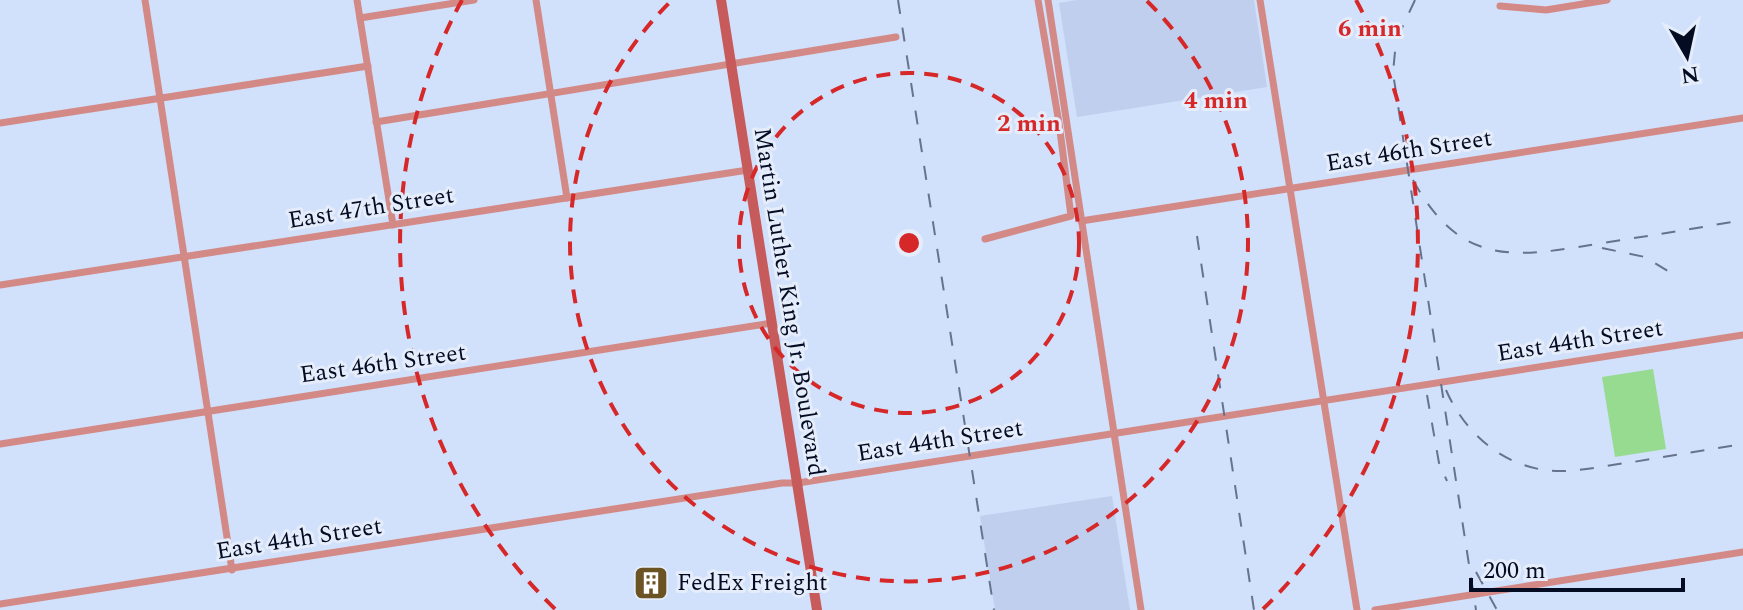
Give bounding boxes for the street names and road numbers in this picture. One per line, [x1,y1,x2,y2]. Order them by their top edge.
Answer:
street label: East 46th Street [1323,120,1495,182]
street label: Martin Luther King Jr. Boulevard [744,125,834,479]
street label: East 47th Street [285,177,457,239]
street label: East 44th Street [1494,310,1666,372]
street label: East 46th Street [298,335,468,393]
street label: East 44th Street [854,410,1026,472]
street label: East 44th Street [213,508,385,570]

